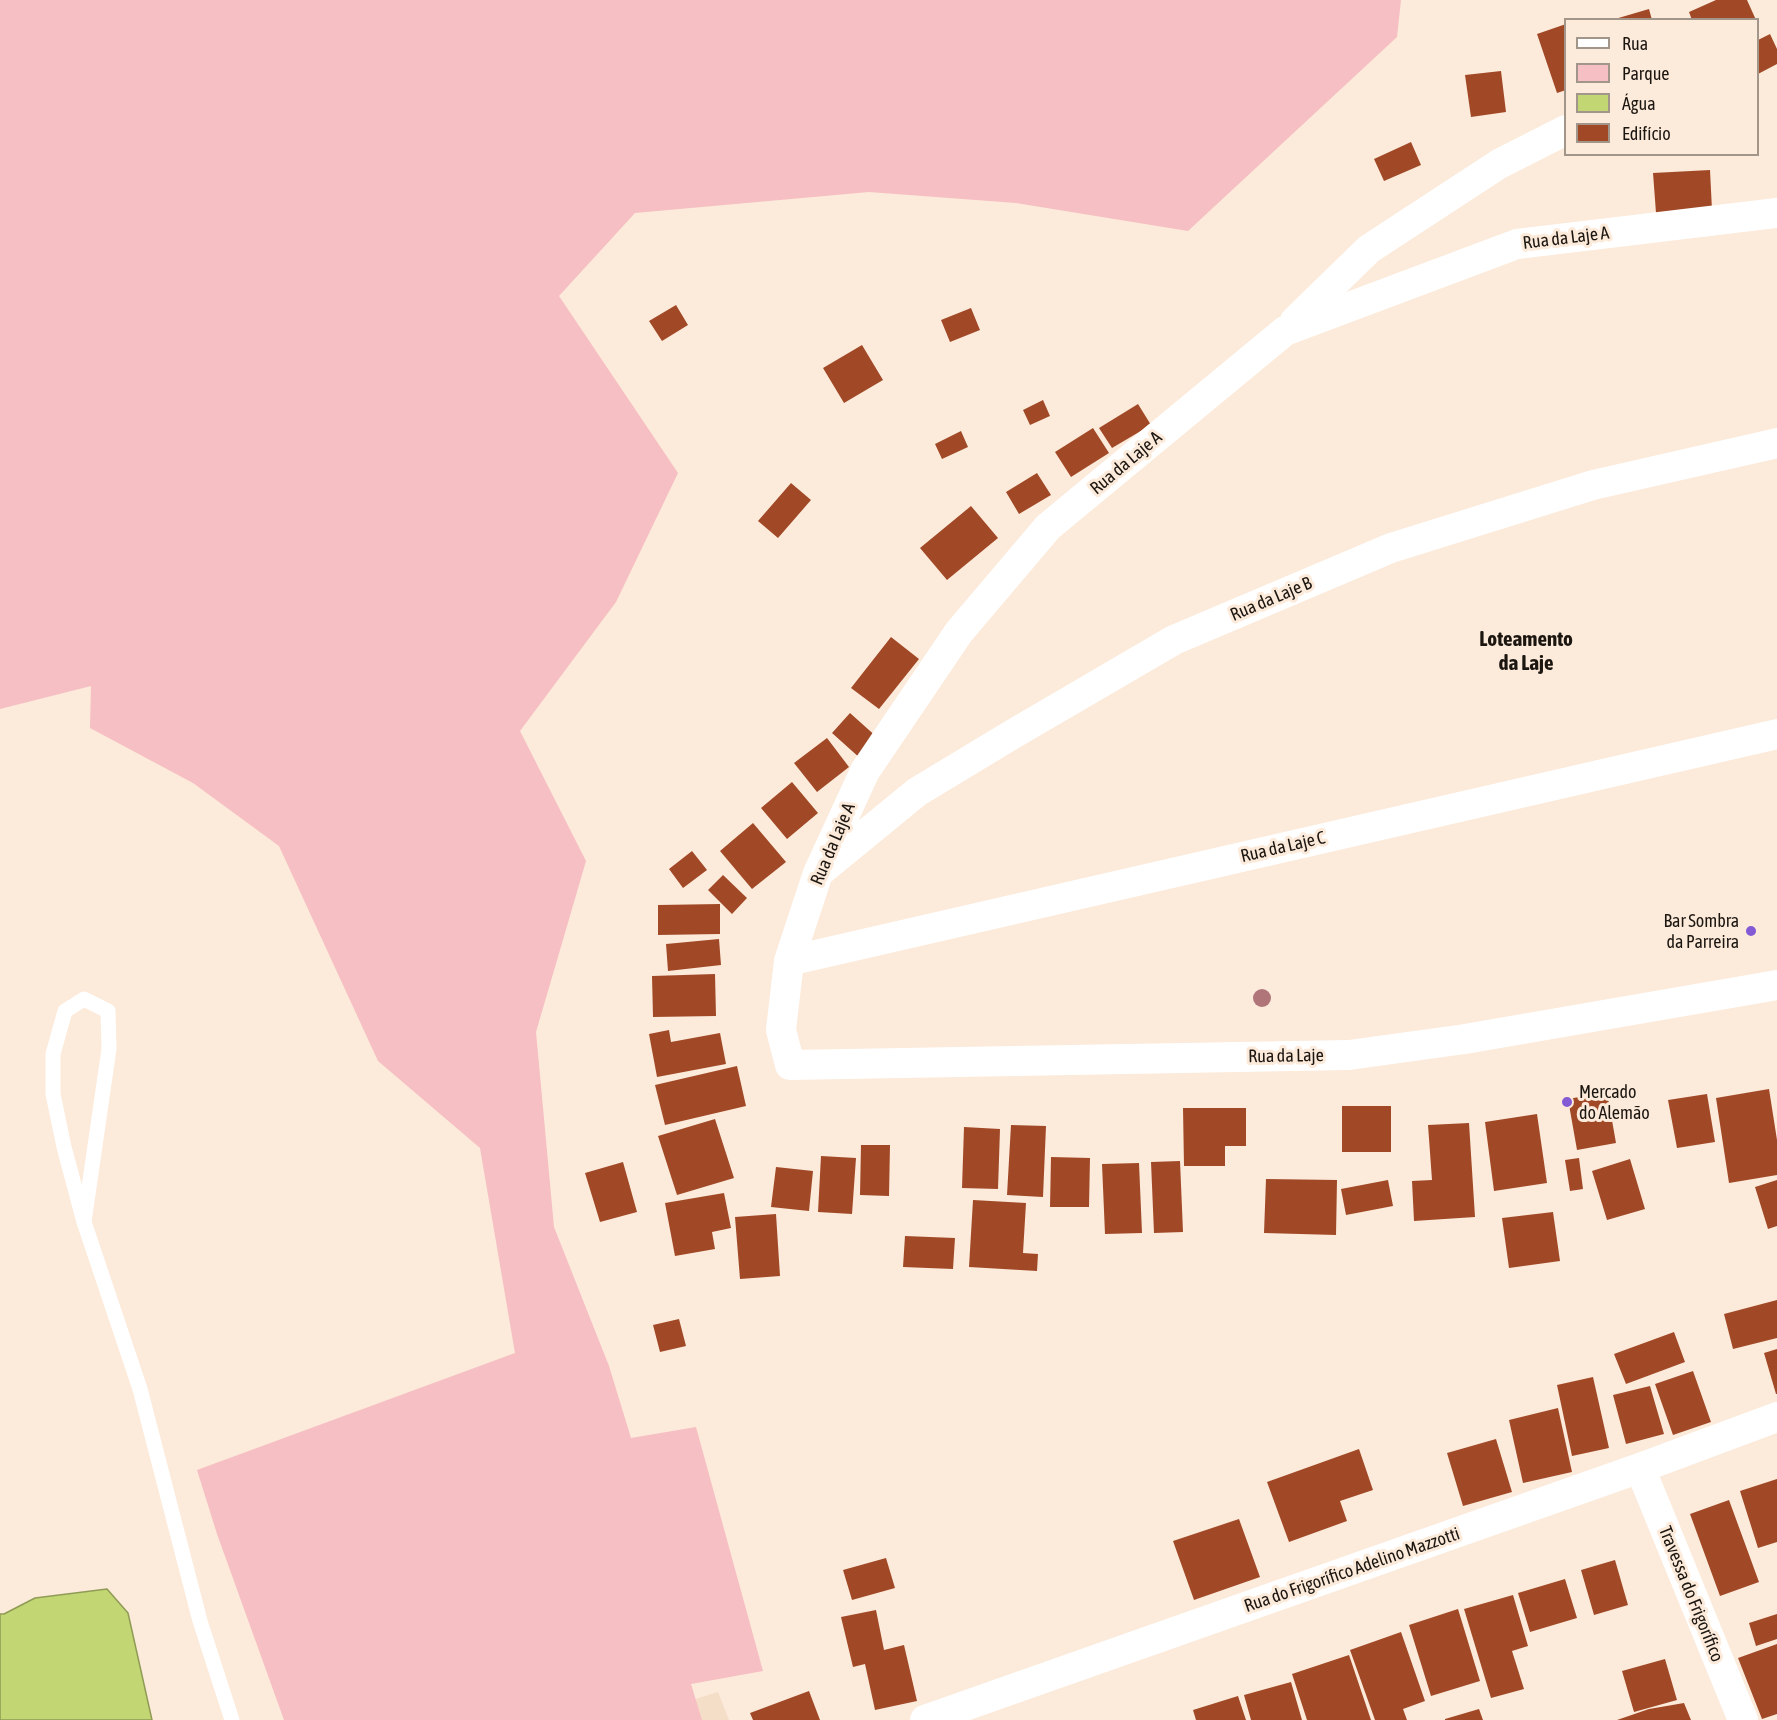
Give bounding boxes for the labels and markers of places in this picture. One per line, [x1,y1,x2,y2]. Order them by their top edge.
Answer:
place label: Bar Sombra da Parreira [1663,910,1739,952]
marker: Bar Sombra da Parreira [1744,924,1758,938]
place label: Mercado do Alemão [1579,1081,1650,1124]
marker: Mercado do Alemão [1560,1095,1574,1109]

